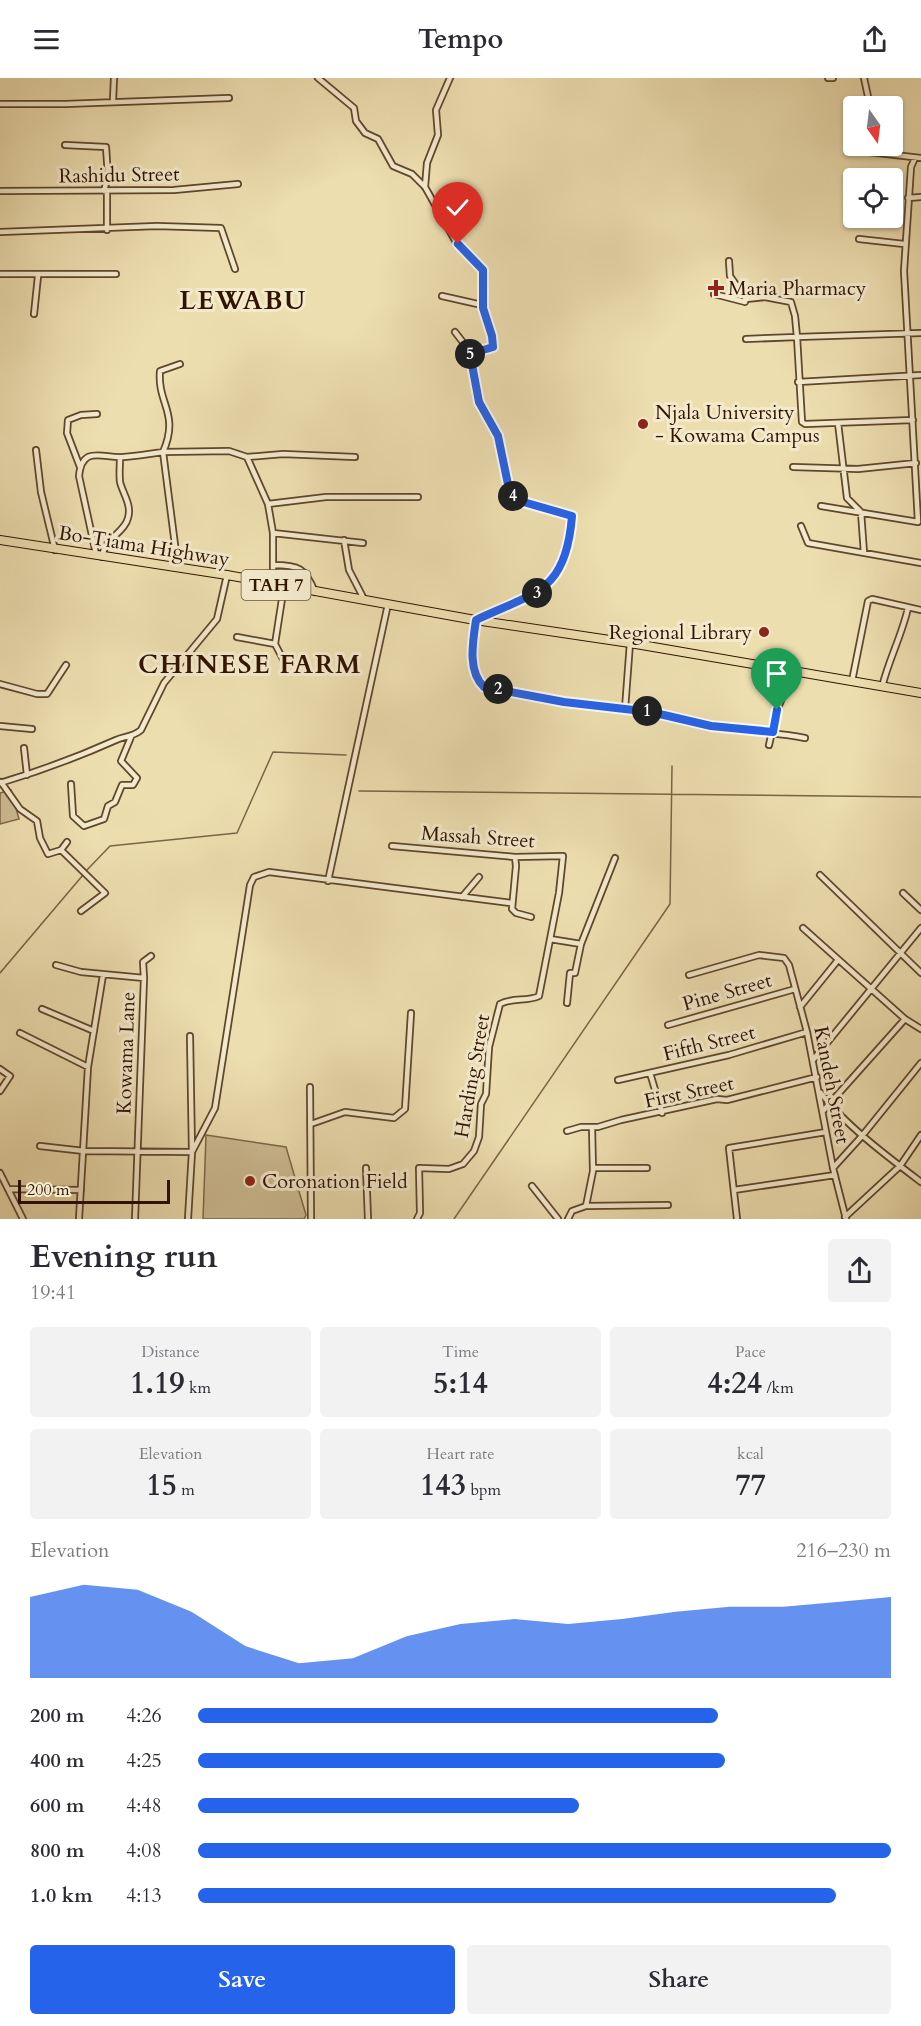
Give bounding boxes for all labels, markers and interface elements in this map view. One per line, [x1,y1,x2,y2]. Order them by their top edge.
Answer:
text: Tempo [418,21,503,58]
icon: menu [30,23,63,56]
icon: share [858,23,891,56]
north arrow [843,96,903,156]
map controls [843,96,903,228]
street label: Rashidu Street [58,160,180,190]
button: locate [843,168,903,228]
pin [432,182,483,244]
icon: check [441,191,474,224]
place label: Maria Pharmacy [728,275,867,302]
marker: Maria Pharmacy [709,281,723,295]
district label: LEWABU [179,283,307,318]
pin: 5 [455,339,485,369]
text: 5 [466,343,474,365]
place label: Njala University - Kowama Campus [655,399,820,449]
marker: Njala University - Kowama Campus [636,417,650,431]
pin: 4 [498,481,528,511]
text: 4 [509,485,517,507]
street label: Bo-Tiama Highway [56,519,232,573]
road number: TAH 7 [242,570,310,600]
pin: 3 [522,578,552,608]
text: 3 [533,582,541,604]
place label: Regional Library [609,619,752,646]
marker: Regional Library [757,625,771,639]
district label: CHINESE FARM [138,647,362,682]
pin [751,648,802,710]
icon: arrive [760,657,793,690]
pin: 2 [483,674,513,704]
text: 2 [494,678,502,700]
pin: 1 [632,696,662,726]
text: 1 [643,700,651,722]
street label: Massah Street [420,820,536,854]
street label: Pine Street [679,966,775,1018]
street label: Kowama Lane [110,991,142,1115]
street label: Harding Street [448,1011,496,1140]
street label: Fifth Street [660,1018,758,1067]
street label: Kandeh Street [807,1024,857,1147]
street label: First Street [642,1069,737,1115]
place label: Coronation Field [262,1168,408,1195]
marker: Coronation Field [243,1174,257,1188]
scale bar [18,1177,170,1204]
text: 200 m [27,1179,69,1201]
text: Evening run [30,1234,218,1279]
button: share [828,1239,891,1302]
text: 19:41 [30,1279,76,1306]
text: Distance [141,1341,200,1363]
text: Time [442,1341,479,1363]
text: Pace [735,1341,766,1363]
text: 1.19 [130,1363,185,1404]
text: 5:14 [433,1363,488,1404]
text: 4:24 [707,1363,762,1404]
text: km [185,1377,211,1399]
text: /km [762,1377,794,1399]
text: Elevation [139,1443,202,1465]
text: Heart rate [427,1443,494,1465]
text: kcal [737,1443,764,1465]
text: 15 [146,1465,177,1506]
text: 143 [420,1465,466,1506]
text: 77 [735,1465,766,1506]
text: m [177,1479,195,1501]
text: bpm [466,1479,501,1501]
text: Elevation [30,1537,109,1564]
text: 216–230 m [796,1537,891,1564]
text: 200 m [30,1702,85,1729]
text: 4:26 [126,1702,162,1729]
text: 400 m [30,1747,85,1774]
text: 4:25 [126,1747,162,1774]
text: 600 m [30,1792,85,1819]
text: 4:48 [126,1792,162,1819]
text: 800 m [30,1837,85,1864]
text: 4:08 [126,1837,162,1864]
text: 1.0 km [30,1882,93,1909]
text: 4:13 [126,1882,162,1909]
button: Save [30,1945,455,2014]
button: Share [467,1945,891,2014]

